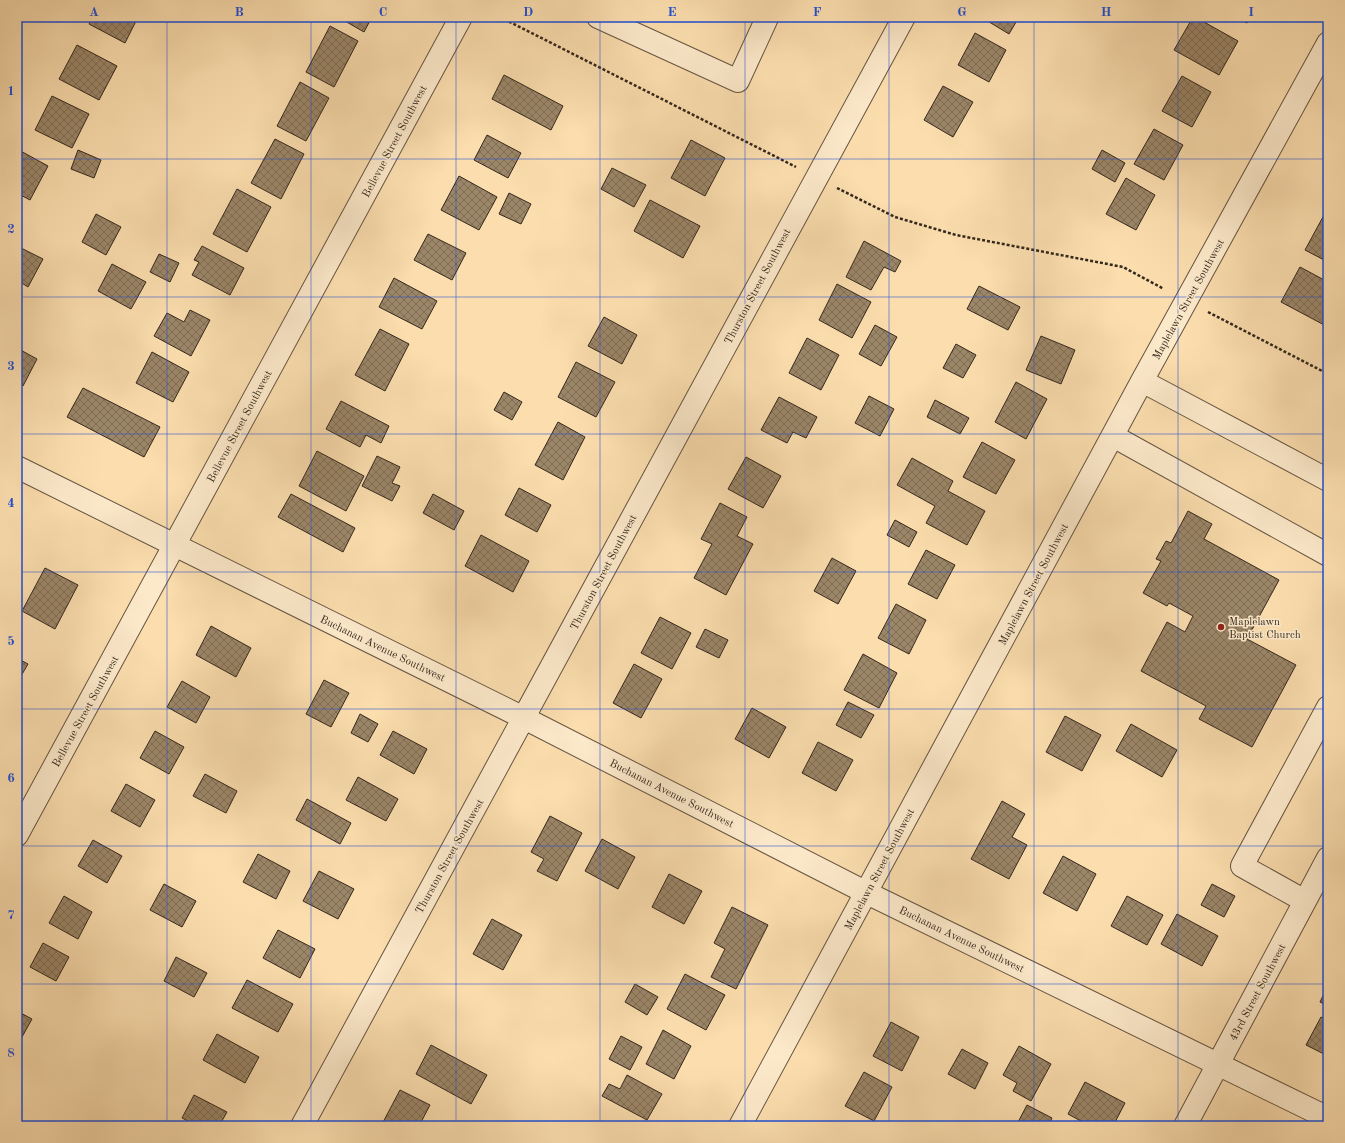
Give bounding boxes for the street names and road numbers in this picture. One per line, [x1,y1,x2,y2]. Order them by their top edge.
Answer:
street label: Bellevue Street Southwest [361,84,430,200]
street label: Thurston Street Southwest [723,227,794,346]
street label: Maplelawn Street Southwest [1152,237,1227,362]
street label: Bellevue Street Southwest [206,369,275,485]
street label: Thurston Street Southwest [569,513,640,632]
street label: Maplelawn Street Southwest [998,522,1071,647]
street label: Buchanan Avenue Southwest [318,614,447,685]
street label: Bellevue Street Southwest [51,654,122,769]
street label: Buchanan Avenue Southwest [607,758,735,831]
street label: Thurston Street Southwest [414,797,487,916]
street label: Maplelawn Street Southwest [844,807,917,932]
street label: Buchanan Avenue Southwest [897,905,1026,976]
street label: 43rd Street Southwest [1228,942,1289,1043]

